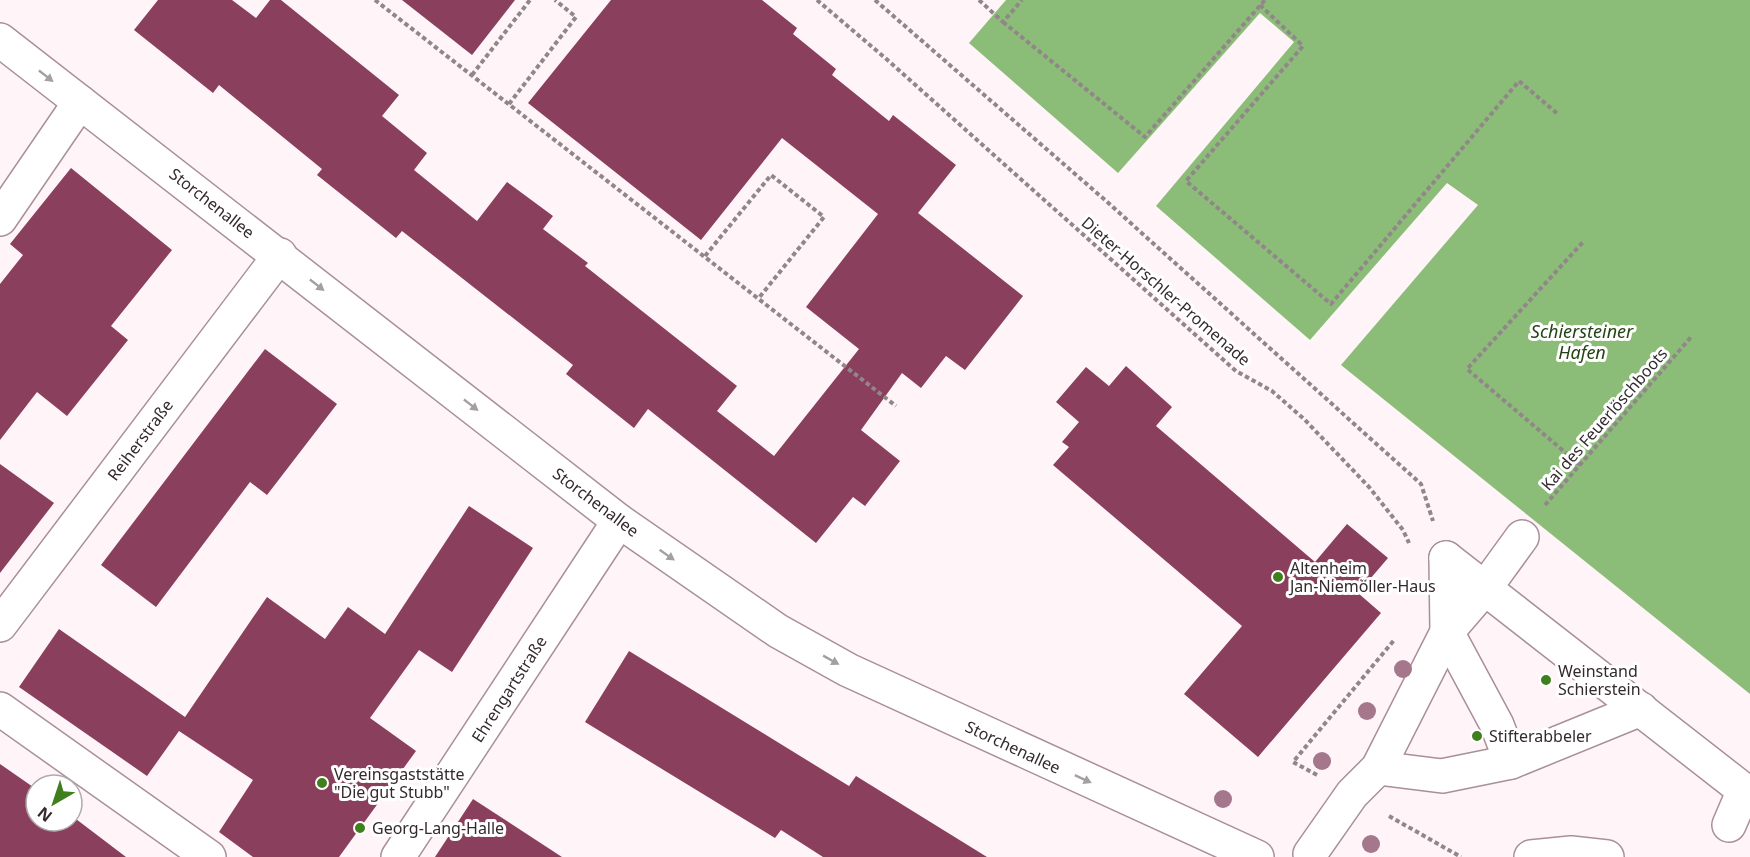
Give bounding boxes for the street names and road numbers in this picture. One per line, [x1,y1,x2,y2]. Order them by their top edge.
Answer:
street label: Storchenallee [165,163,259,243]
street label: Dieter-Horschler-Promenade [1077,212,1255,370]
street label: Kai des Feuerlöschboots [1536,343,1672,495]
street label: Reiherstraße [102,395,178,485]
street label: Storchenallee [549,462,643,542]
street label: Ehrengartstraße [466,631,552,747]
street label: Storchenallee [962,715,1064,779]

